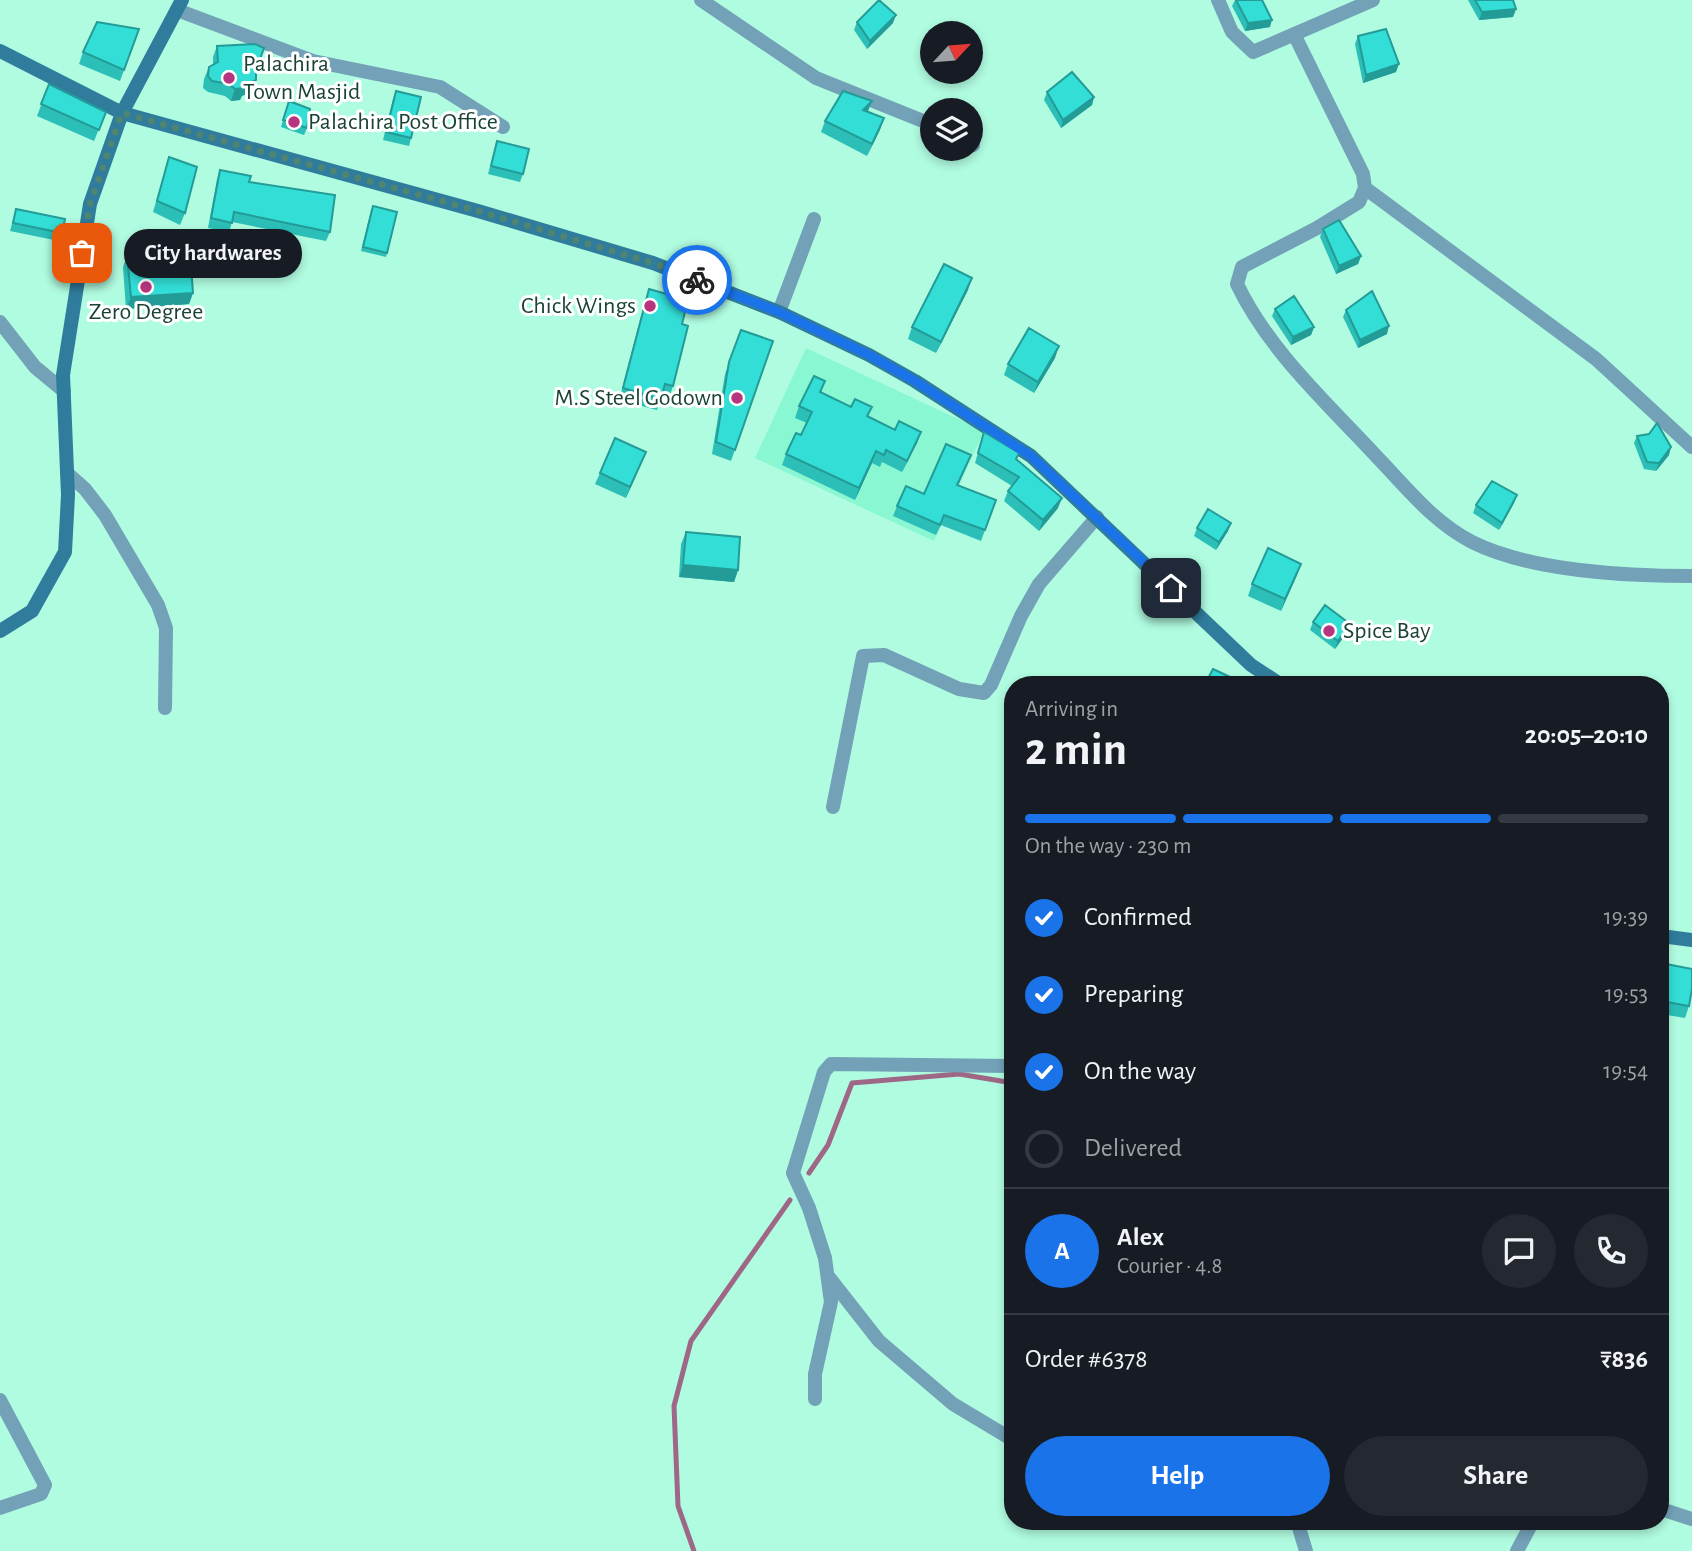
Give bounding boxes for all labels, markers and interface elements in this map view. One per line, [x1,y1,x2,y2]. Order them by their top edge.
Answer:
north arrow [920,21,984,84]
map controls [920,21,983,161]
place label: Palachira Town Masjid [243,52,360,104]
marker: Palachira Town Masjid [221,70,237,86]
button: layers [920,98,983,161]
place label: Palachira Post Office [308,110,498,134]
marker: Palachira Post Office [286,114,302,130]
pin [52,223,112,283]
callout: City hardwares [124,229,302,278]
icon: bag [63,234,101,272]
text: City hardwares [144,242,282,265]
courier [662,245,732,315]
icon: bike [678,261,716,299]
marker: Zero Degree [138,279,154,295]
place label: Chick Wings [521,294,636,318]
marker: Chick Wings [642,298,658,314]
place label: Zero Degree [89,300,203,324]
place label: M.S Steel Godown [554,386,723,410]
marker: M.S Steel Godown [729,390,745,406]
pin [1141,558,1201,618]
icon: home [1152,569,1190,607]
place label: Spice Bay [1343,619,1431,643]
marker: Spice Bay [1321,623,1337,639]
text: Arriving in [1025,698,1118,721]
text: 20:05–20:10 [1525,722,1648,748]
text: 2 min [1025,727,1127,773]
text: On the way · 230 m [1025,835,1191,858]
icon: check [1025,899,1063,937]
text: Confirmed [1084,904,1192,930]
text: 19:39 [1604,906,1648,929]
icon: check [1025,976,1063,1014]
text: Preparing [1084,981,1183,1007]
text: 19:53 [1605,983,1648,1006]
icon: check [1025,1053,1063,1091]
text: On the way [1084,1058,1196,1084]
text: 19:54 [1603,1060,1648,1083]
text: Delivered [1084,1135,1182,1161]
button: chat [1482,1214,1556,1288]
button: phone [1574,1214,1648,1288]
text: Alex [1117,1224,1164,1250]
text: A [1054,1238,1070,1264]
text: Courier · 4.8 [1117,1255,1222,1278]
text: Order #6378 [1025,1346,1148,1372]
text: ₹836 [1601,1346,1648,1372]
button: Help [1025,1436,1330,1516]
button: Share [1344,1436,1648,1516]

